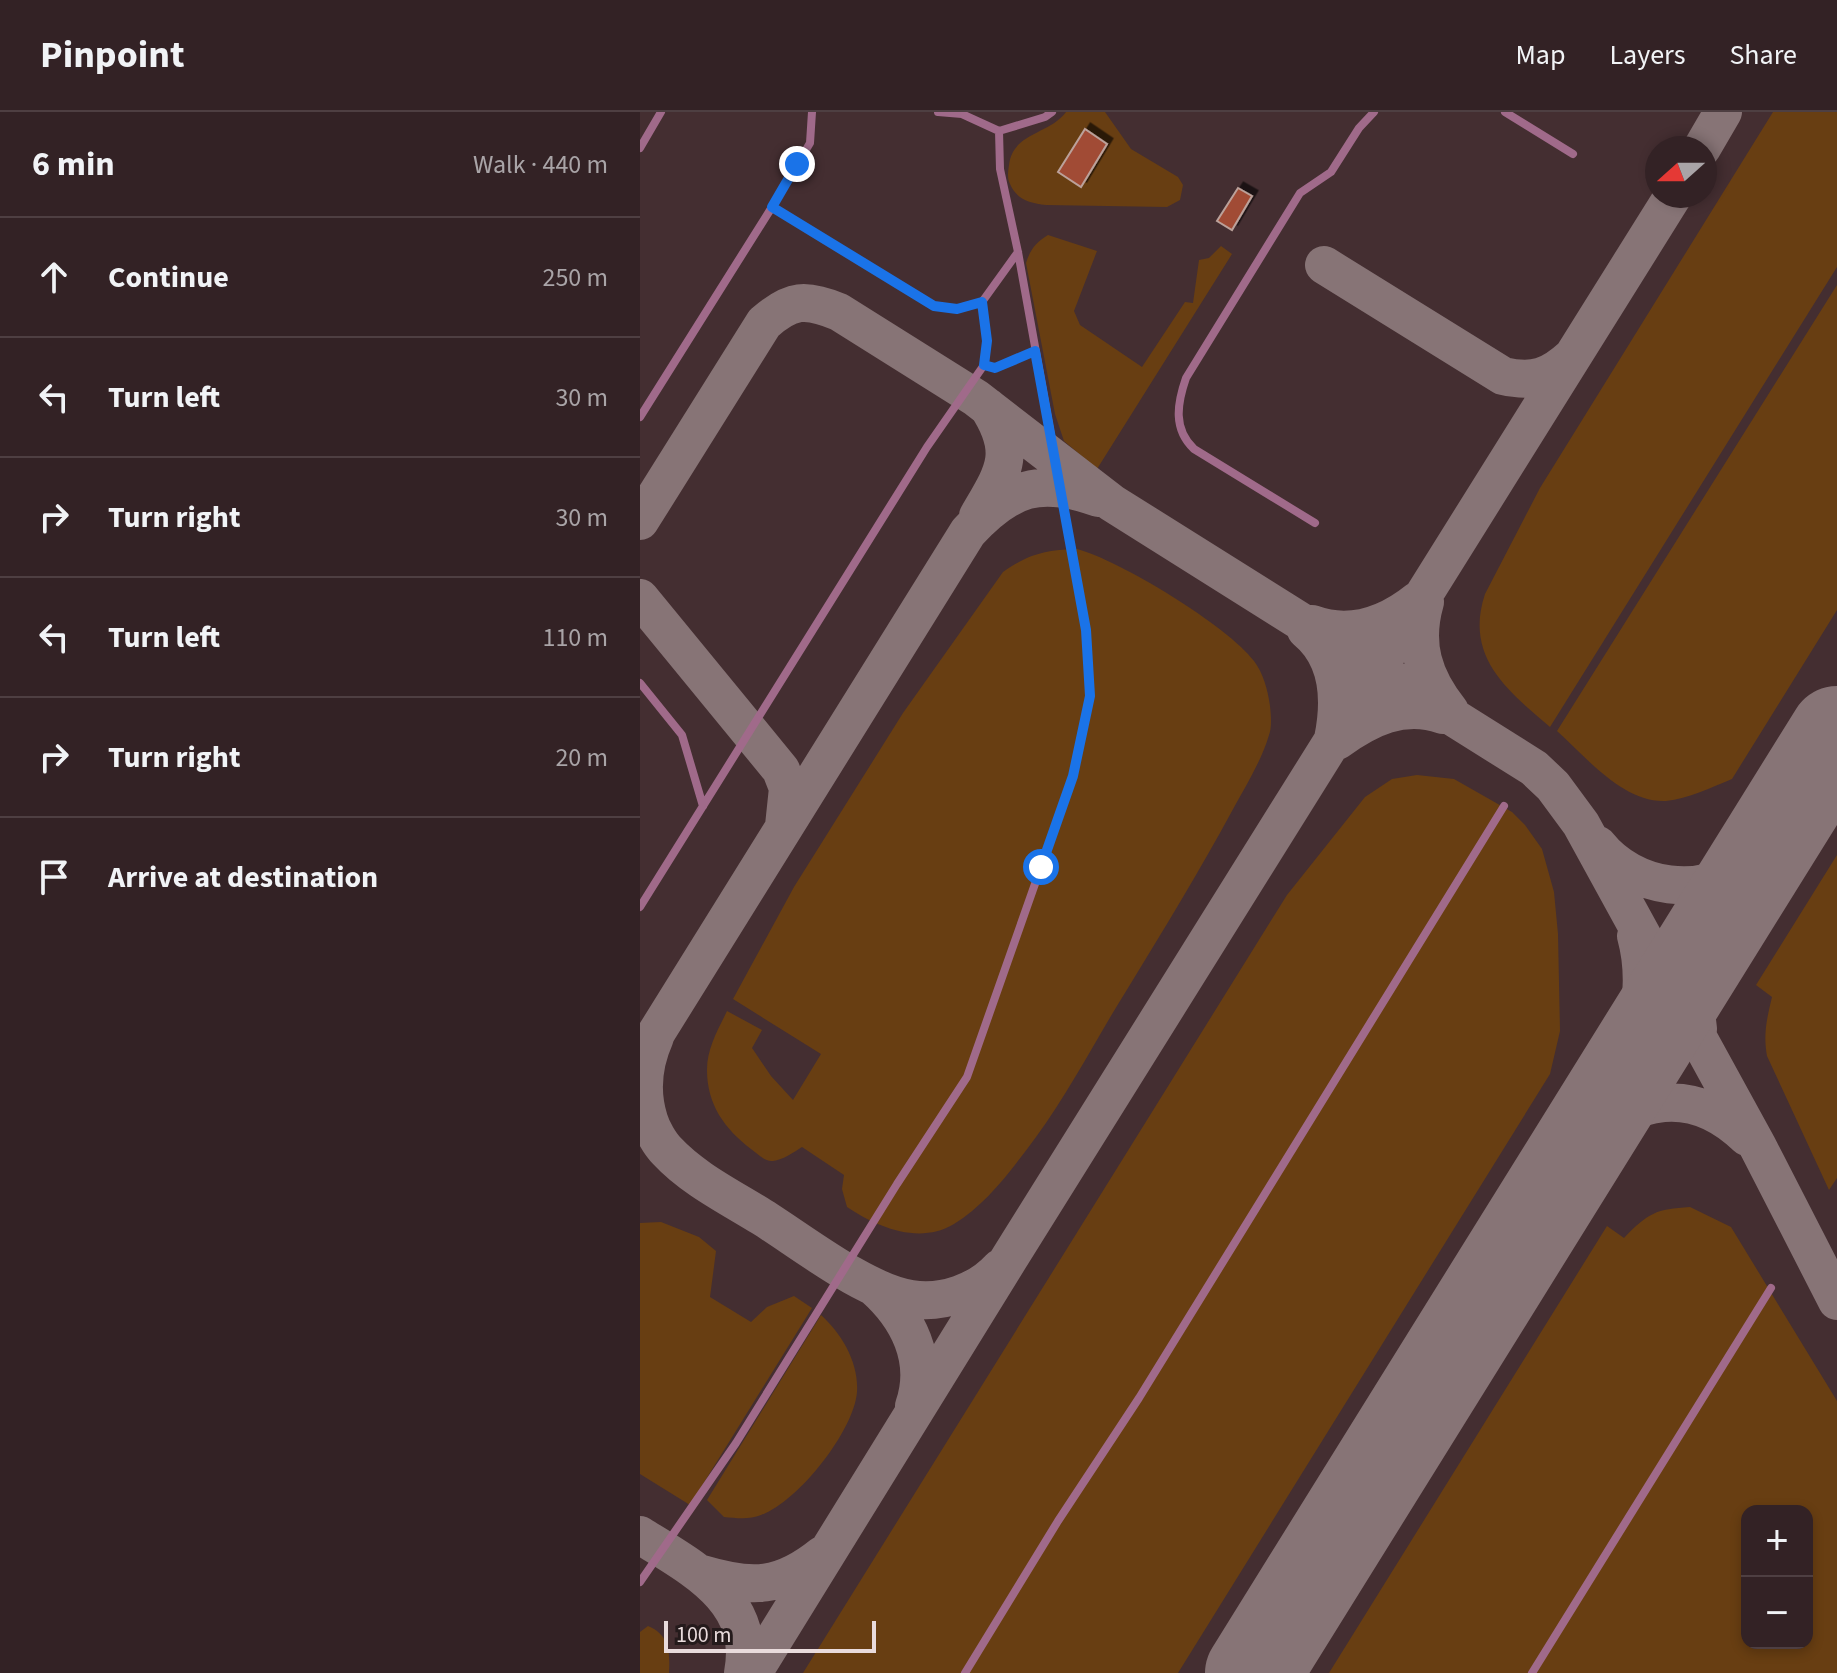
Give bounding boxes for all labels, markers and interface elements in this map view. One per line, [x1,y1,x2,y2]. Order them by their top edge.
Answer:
text: Pinpoint [40,28,185,82]
text: Map [1515,35,1565,75]
text: Layers [1609,35,1685,75]
text: Share [1729,35,1797,75]
north arrow [1645,136,1717,208]
text: 6 min [32,140,115,189]
text: Walk · 440 m [473,146,608,183]
route end [779,146,815,182]
icon: ahead [32,255,76,299]
text: Continue [108,256,229,299]
text: 250 m [542,259,608,296]
icon: left [32,375,76,419]
text: Turn left [108,376,220,419]
text: 30 m [555,379,608,416]
icon: right [32,495,76,539]
text: Turn right [108,496,240,539]
text: 30 m [555,499,608,536]
icon: left [32,615,76,659]
text: Turn left [108,616,220,659]
text: 110 m [542,619,608,656]
icon: right [32,735,76,779]
text: Turn right [108,736,240,779]
text: 20 m [555,739,608,776]
route start [1023,849,1059,885]
icon: arrive [32,855,76,899]
text: Arrive at destination [108,856,378,899]
map controls [1741,1505,1813,1649]
button: + [1741,1505,1813,1577]
button: − [1741,1577,1813,1649]
scale bar [664,1617,876,1653]
text: 100 m [676,1619,731,1651]

